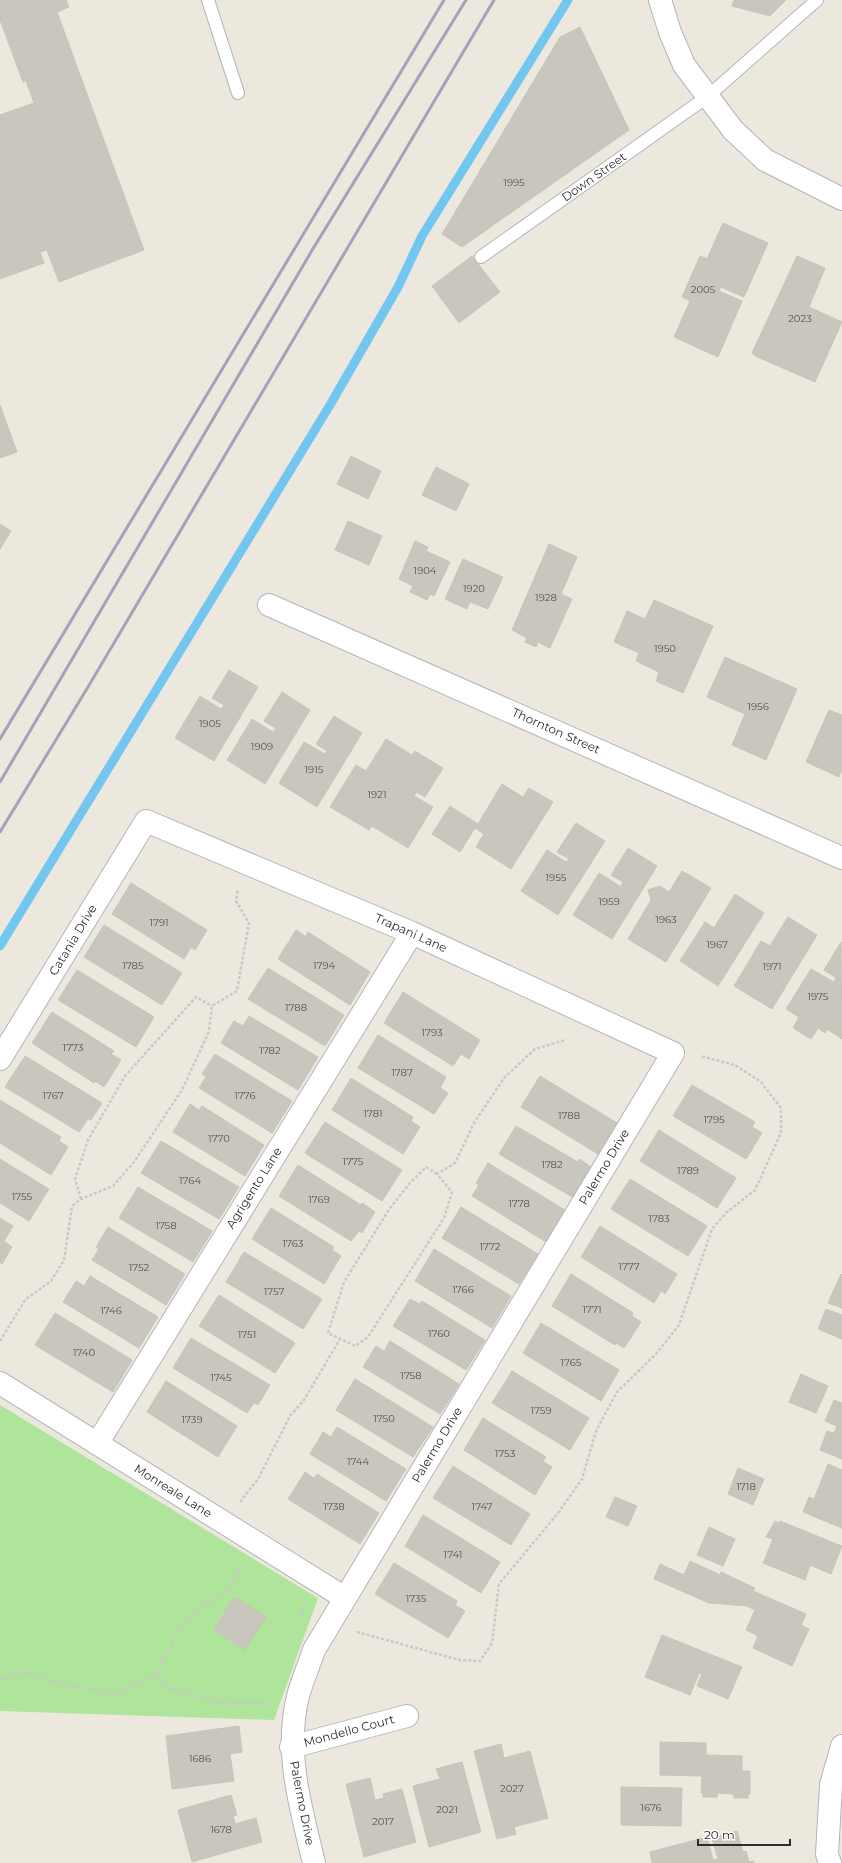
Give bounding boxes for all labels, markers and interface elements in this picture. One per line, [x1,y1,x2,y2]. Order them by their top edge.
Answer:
street label: Down Street [559,149,629,204]
house number: 1995 [503,176,525,189]
house number: 2005 [691,283,716,296]
house number: 2023 [788,312,812,325]
house number: 1904 [414,564,437,577]
house number: 1920 [463,582,485,595]
house number: 1928 [535,591,557,604]
house number: 1950 [654,642,676,655]
house number: 1956 [747,700,769,713]
street label: Thornton Street [510,704,603,757]
house number: 1905 [199,717,221,730]
house number: 1909 [251,740,273,753]
house number: 1915 [305,763,324,776]
house number: 1921 [368,788,387,801]
house number: 1955 [546,871,567,884]
house number: 1959 [598,895,620,908]
street label: Catania Drive [45,902,100,978]
street label: Trapani Lane [373,910,450,955]
house number: 1963 [655,913,677,926]
house number: 1791 [149,916,169,929]
house number: 1967 [706,938,728,951]
house number: 1785 [122,959,144,972]
house number: 1794 [313,959,335,972]
house number: 1971 [762,960,782,973]
house number: 1975 [808,990,829,1003]
house number: 1788 [285,1001,307,1014]
house number: 1793 [421,1026,443,1039]
house number: 1773 [63,1041,84,1054]
house number: 1782 [259,1044,281,1057]
house number: 1787 [391,1066,413,1079]
house number: 1767 [42,1089,64,1102]
house number: 1776 [234,1089,256,1102]
house number: 1781 [363,1107,383,1120]
house number: 1788 [558,1109,580,1122]
house number: 1795 [703,1113,725,1126]
street label: Palermo Drive [575,1126,632,1207]
house number: 1770 [208,1132,230,1145]
street label: Agrigento Lane [223,1144,285,1231]
house number: 1775 [343,1155,364,1168]
house number: 1782 [541,1158,563,1171]
house number: 1789 [677,1164,699,1177]
house number: 1764 [179,1174,201,1187]
house number: 1755 [12,1190,33,1203]
house number: 1769 [308,1193,330,1206]
house number: 1778 [508,1197,530,1210]
house number: 1783 [648,1212,670,1225]
house number: 1758 [155,1219,177,1232]
house number: 1763 [282,1237,304,1250]
house number: 1772 [479,1240,501,1253]
house number: 1777 [618,1260,640,1273]
house number: 1752 [129,1261,150,1274]
house number: 1766 [452,1283,474,1296]
house number: 1757 [264,1285,284,1298]
house number: 1771 [582,1303,602,1316]
house number: 1746 [100,1304,122,1317]
house number: 1760 [428,1327,450,1340]
house number: 1751 [238,1328,256,1341]
house number: 1740 [73,1346,95,1359]
house number: 1765 [560,1356,582,1369]
house number: 1758 [400,1369,422,1382]
house number: 1745 [210,1371,232,1384]
street label: Palermo Drive [408,1404,465,1485]
house number: 1759 [530,1404,552,1417]
house number: 1750 [373,1412,395,1425]
house number: 1739 [181,1413,203,1426]
house number: 1753 [495,1447,516,1460]
house number: 1744 [347,1455,369,1468]
street label: Monreale Lane [132,1461,215,1521]
house number: 1718 [736,1480,756,1493]
house number: 1738 [323,1500,345,1513]
house number: 1747 [472,1500,493,1513]
house number: 1741 [444,1548,462,1561]
house number: 1735 [406,1592,427,1605]
street label: Mondello Court [302,1711,396,1750]
house number: 1686 [189,1752,211,1765]
street label: Palermo Drive [287,1759,318,1846]
house number: 2027 [500,1782,524,1795]
house number: 1676 [640,1801,662,1814]
house number: 2021 [436,1803,458,1816]
house number: 2017 [372,1815,394,1828]
scale bar [698,1821,790,1847]
house number: 1678 [210,1823,232,1836]
text: 20 m [704,1827,735,1842]

